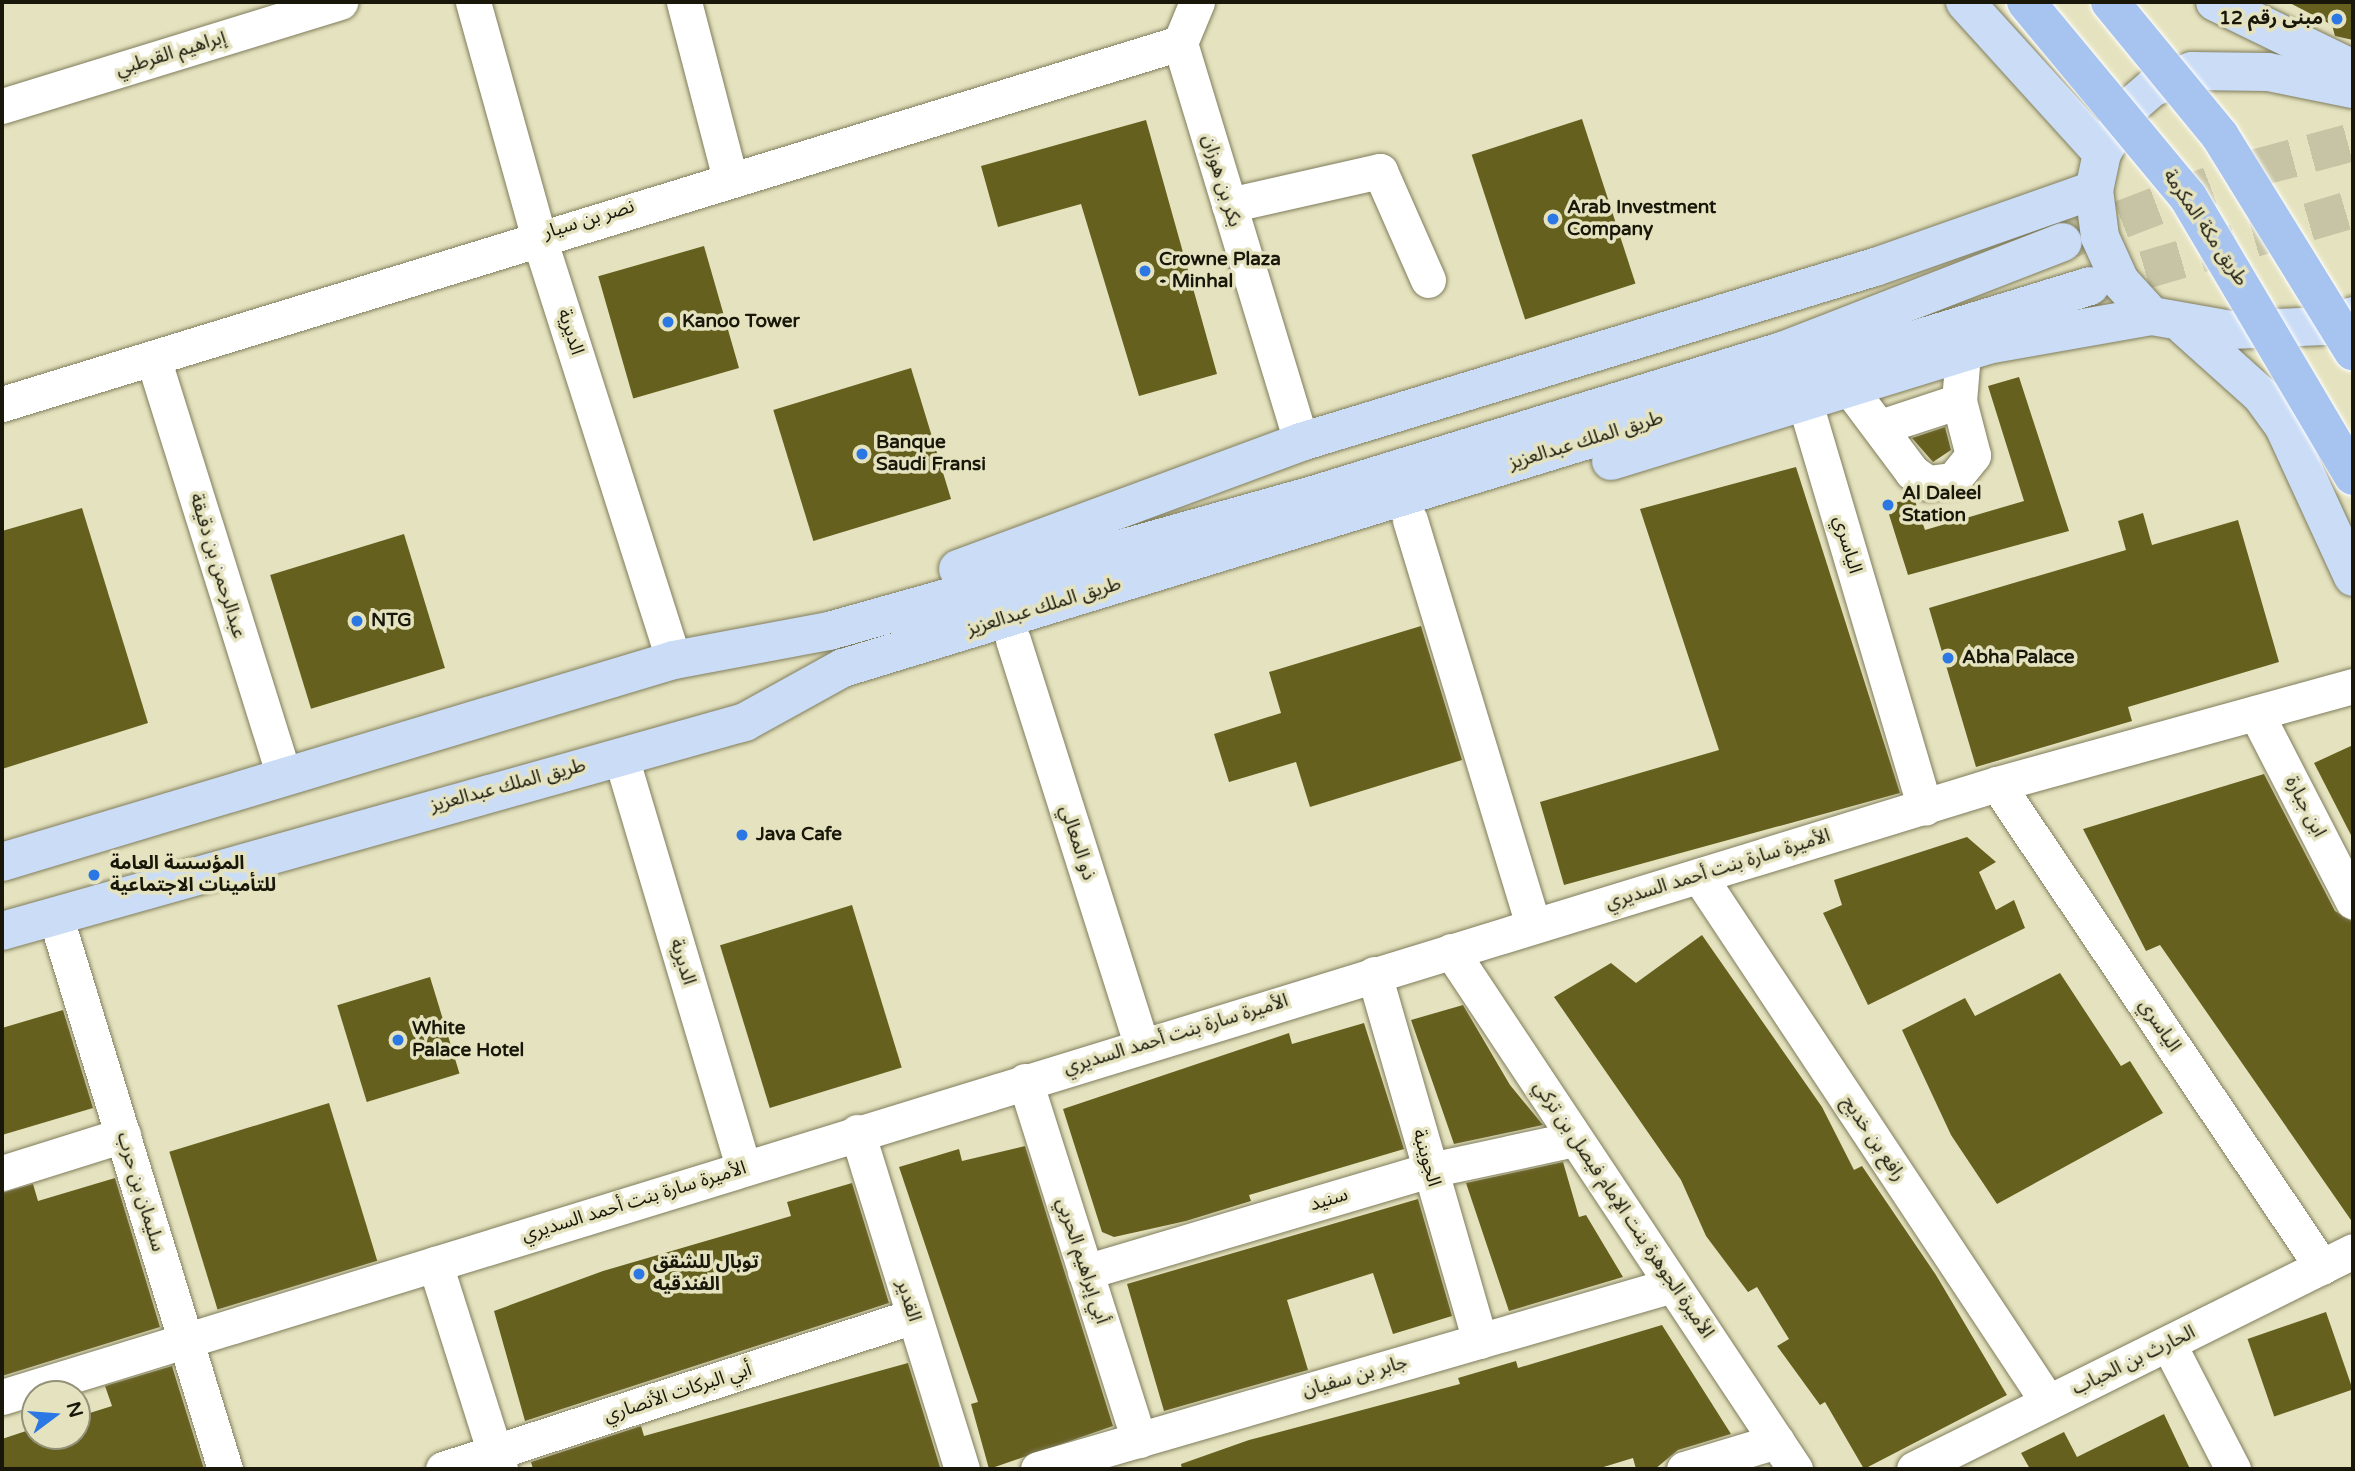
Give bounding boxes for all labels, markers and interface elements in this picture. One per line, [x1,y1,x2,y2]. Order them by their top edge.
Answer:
place label: مبنى رقم 12 [2219,8,2323,30]
marker: مبنى رقم 12 [2329,11,2345,27]
street label: إبراهيم القرطبي [113,26,229,82]
street label: بكر بن هوزان [1196,132,1246,230]
street label: طريق مكة المكرمة [2158,165,2252,291]
street label: نصر بن سيار [541,195,637,245]
place label: Arab Investment Company [1567,197,1716,241]
marker: Arab Investment Company [1545,211,1561,227]
place label: Crowne Plaza - Minhal [1159,249,1281,293]
marker: Crowne Plaza - Minhal [1137,263,1153,279]
street label: الديرية [552,306,588,358]
place label: Kanoo Tower [682,311,800,333]
marker: Kanoo Tower [660,314,676,330]
street label: طريق الملك عبدالعزيز [1506,407,1666,475]
place label: Banque Saudi Fransi [876,432,986,476]
marker: Banque Saudi Fransi [854,446,870,462]
place label: Al Daleel Station [1902,483,1981,527]
street label: عبدالرحمن بن دقيقة [184,491,250,641]
marker: Al Daleel Station [1880,497,1896,513]
street label: الياسري [1828,514,1866,576]
street label: طريق الملك عبدالعزيز [964,573,1124,641]
place label: NTG [371,610,412,632]
marker: NTG [349,613,365,629]
place label: Abha Palace [1962,647,2074,669]
marker: Abha Palace [1940,650,1956,666]
street label: طريق الملك عبدالعزيز [428,754,588,818]
street label: ابن جبارة [2280,773,2330,841]
street label: ذو المعالي [1054,803,1100,883]
place label: Java Cafe [756,824,842,846]
street label: الأميرة سارة بنت أحمد السديري [1603,825,1833,915]
marker: Java Cafe [734,827,750,843]
place label: المؤسسة العامة للتأمينات الاجتماعية [110,853,276,897]
marker: المؤسسة العامة للتأمينات الاجتماعية [84,865,104,885]
street label: الديرية [664,936,700,988]
street label: الأميرة سارة بنت أحمد السديري [1061,990,1291,1080]
street label: الياسري [2133,995,2185,1057]
place label: White Palace Hotel [412,1018,524,1062]
marker: White Palace Hotel [390,1032,406,1048]
street label: الأميرة الجوهرة بنت الإمام فيصل بن تركي [1528,1077,1718,1343]
street label: رافع بن خديج [1836,1092,1910,1186]
street label: الجوينبة [1407,1127,1445,1189]
street label: سليمان بن حرب [111,1130,169,1254]
street label: الأميرة سارة بنت أحمد السديري [519,1157,749,1247]
street label: سنيد [1307,1183,1351,1217]
street label: أبي إبراهيم الحربي [1051,1195,1113,1327]
place label: توبال للشقق الفندقيه [653,1252,759,1296]
marker: توبال للشقق الفندقيه [631,1266,647,1282]
street label: القدير [891,1277,925,1325]
street label: الحارث بن الحباب [2069,1321,2199,1401]
street label: جابر بن سفيان [1300,1351,1410,1403]
street label: أبي البركات الأنصاري [601,1358,755,1428]
north arrow [21,1380,91,1450]
text: N [62,1399,87,1420]

